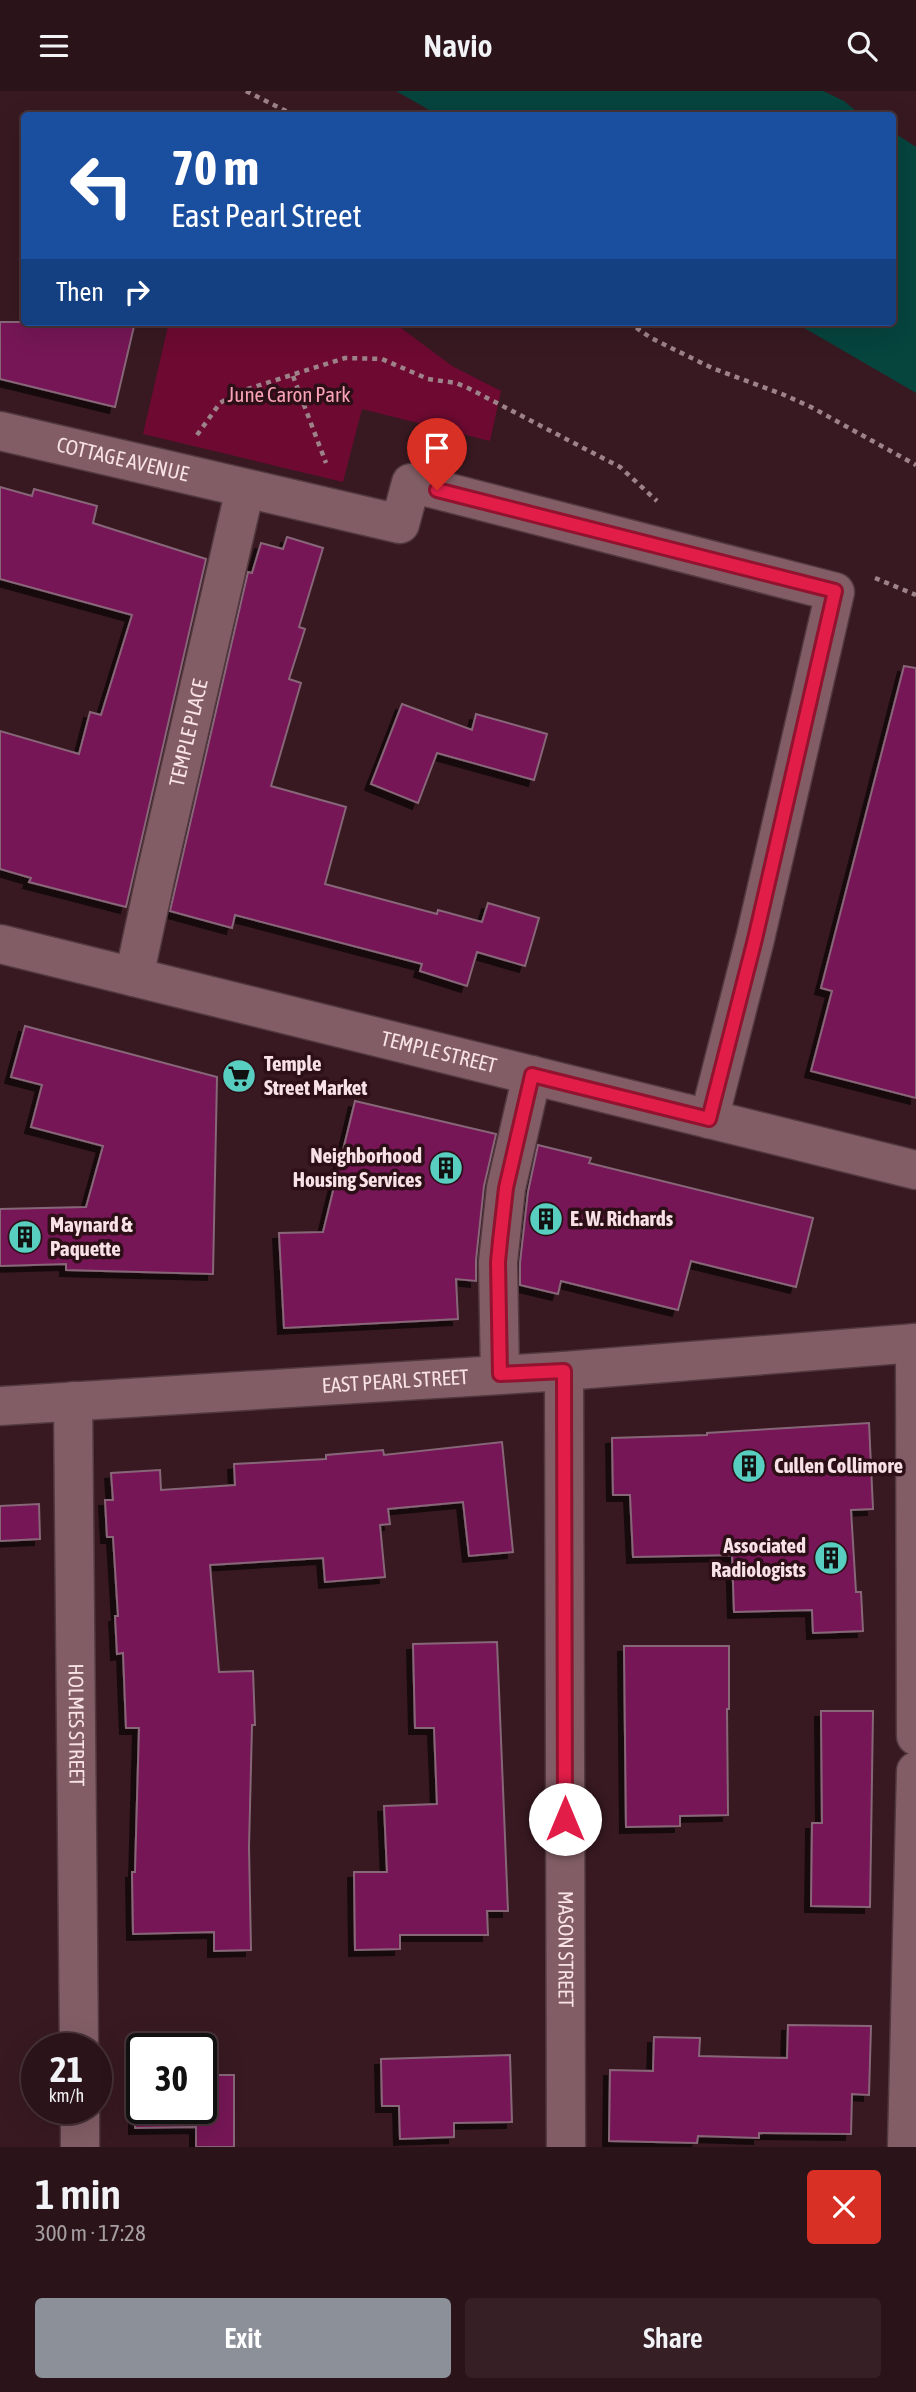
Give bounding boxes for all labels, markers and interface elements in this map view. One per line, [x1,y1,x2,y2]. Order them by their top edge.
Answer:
icon: menu [35,27,73,65]
text: Navio [423,27,493,64]
icon: search [843,27,881,65]
text: 70 m [171,139,259,195]
icon: left [56,140,147,231]
text: East Pearl Street [171,197,362,234]
icon: right [118,273,156,311]
text: Then [56,277,104,307]
park label: June Caron Park [228,382,350,406]
pin [407,418,467,490]
icon: arrive [418,429,456,467]
street label: COTTAGE AVENUE [55,432,191,486]
street label: TEMPLE PLACE [164,677,212,789]
street label: TEMPLE STREET [379,1025,499,1077]
place label: Temple Street Market [264,1051,367,1099]
supermarket icon: Temple Street Market [220,1057,258,1095]
place label: Neighborhood Housing Services [293,1143,423,1191]
building icon: Neighborhood Housing Services [427,1149,465,1187]
building icon: E. W. Richards [527,1200,565,1238]
place label: E. W. Richards [570,1206,674,1230]
place label: Maynard & Paquette [50,1212,133,1260]
building icon: Maynard & Paquette [6,1218,44,1256]
street label: EAST PEARL STREET [321,1364,469,1397]
building icon: Cullen Collimore [730,1447,768,1485]
place label: Cullen Collimore [774,1453,903,1477]
place label: Associated Radiologists [711,1533,807,1581]
building icon: Associated Radiologists [812,1539,850,1577]
street label: HOLMES STREET [64,1663,90,1787]
position arrow [528,1782,602,1856]
street label: MASON STREET [554,1891,579,2007]
speed limit sign: 30 [126,2033,217,2124]
text: 21 [50,2049,83,2089]
text: km/h [49,2085,84,2106]
text: 1 min [35,2170,121,2218]
button: close [807,2170,881,2244]
text: 300 m · 17:28 [35,2220,146,2246]
button: Exit [35,2298,451,2378]
button: Share [465,2298,881,2378]

